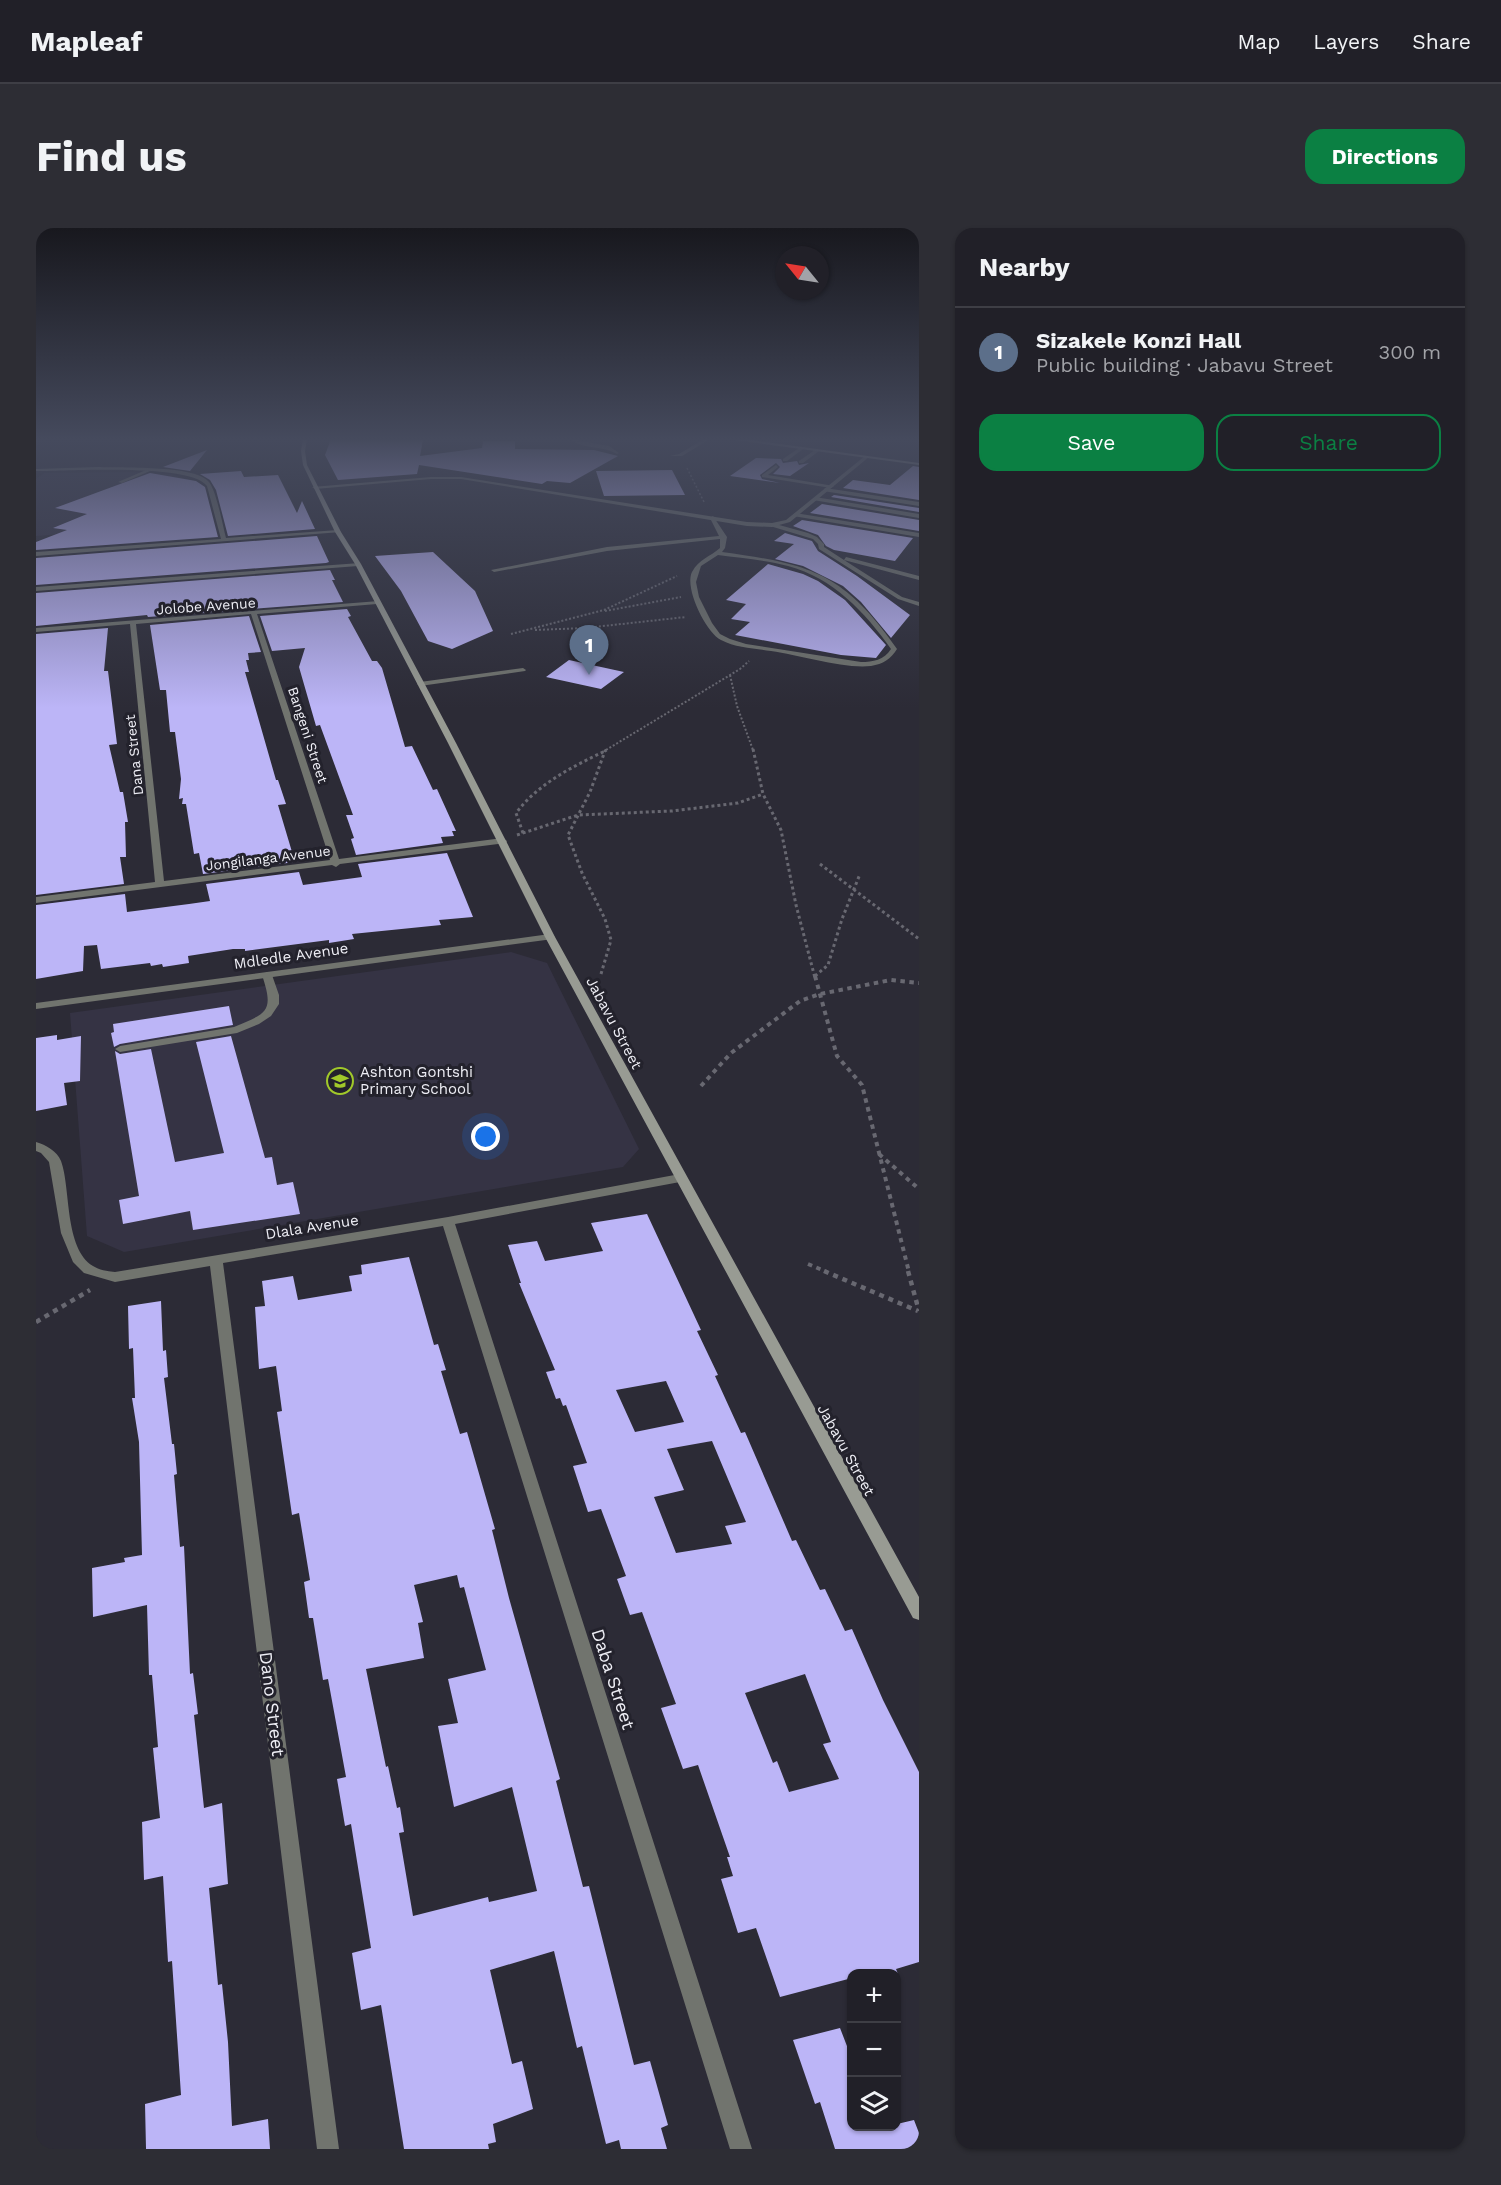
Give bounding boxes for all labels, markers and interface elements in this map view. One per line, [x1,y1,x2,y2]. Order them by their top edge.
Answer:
text: Mapleaf [30,25,142,58]
text: Map [1237,29,1280,54]
text: Layers [1313,29,1379,54]
text: Share [1412,29,1471,54]
button: Directions [1305,129,1465,184]
text: Find us [36,132,187,181]
north arrow [775,246,829,300]
text: Nearby [979,252,1070,282]
text: Sizakele Konzi Hall [1036,328,1241,353]
text: 1 [994,340,1003,364]
text: 300 m [1379,340,1441,364]
text: Public building · Jabavu Street [1036,353,1333,377]
button: Save [979,414,1204,471]
button: Share [1216,414,1441,471]
street label: Jolobe Avenue [156,595,256,617]
pin: 1 [570,626,608,675]
street label: Bangeni Street [285,685,331,785]
street label: Dana Street [122,714,146,796]
street label: Jongilanga Avenue [205,842,331,874]
street label: Mdledle Avenue [233,939,349,973]
street label: Jabavu Street [582,974,646,1073]
place label: Ashton Gontshi Primary School [360,1063,473,1098]
school or university icon: Ashton Gontshi Primary School [325,1066,355,1096]
your location [471,1122,500,1151]
street label: Dlala Avenue [264,1211,360,1243]
street label: Jabavu Street [813,1401,879,1499]
street label: Daba Street [587,1626,640,1732]
street label: Dano Street [256,1650,289,1758]
map controls [847,1969,901,2131]
button: + [847,1969,901,2023]
button: − [847,2023,901,2077]
button: layers [847,2077,901,2131]

